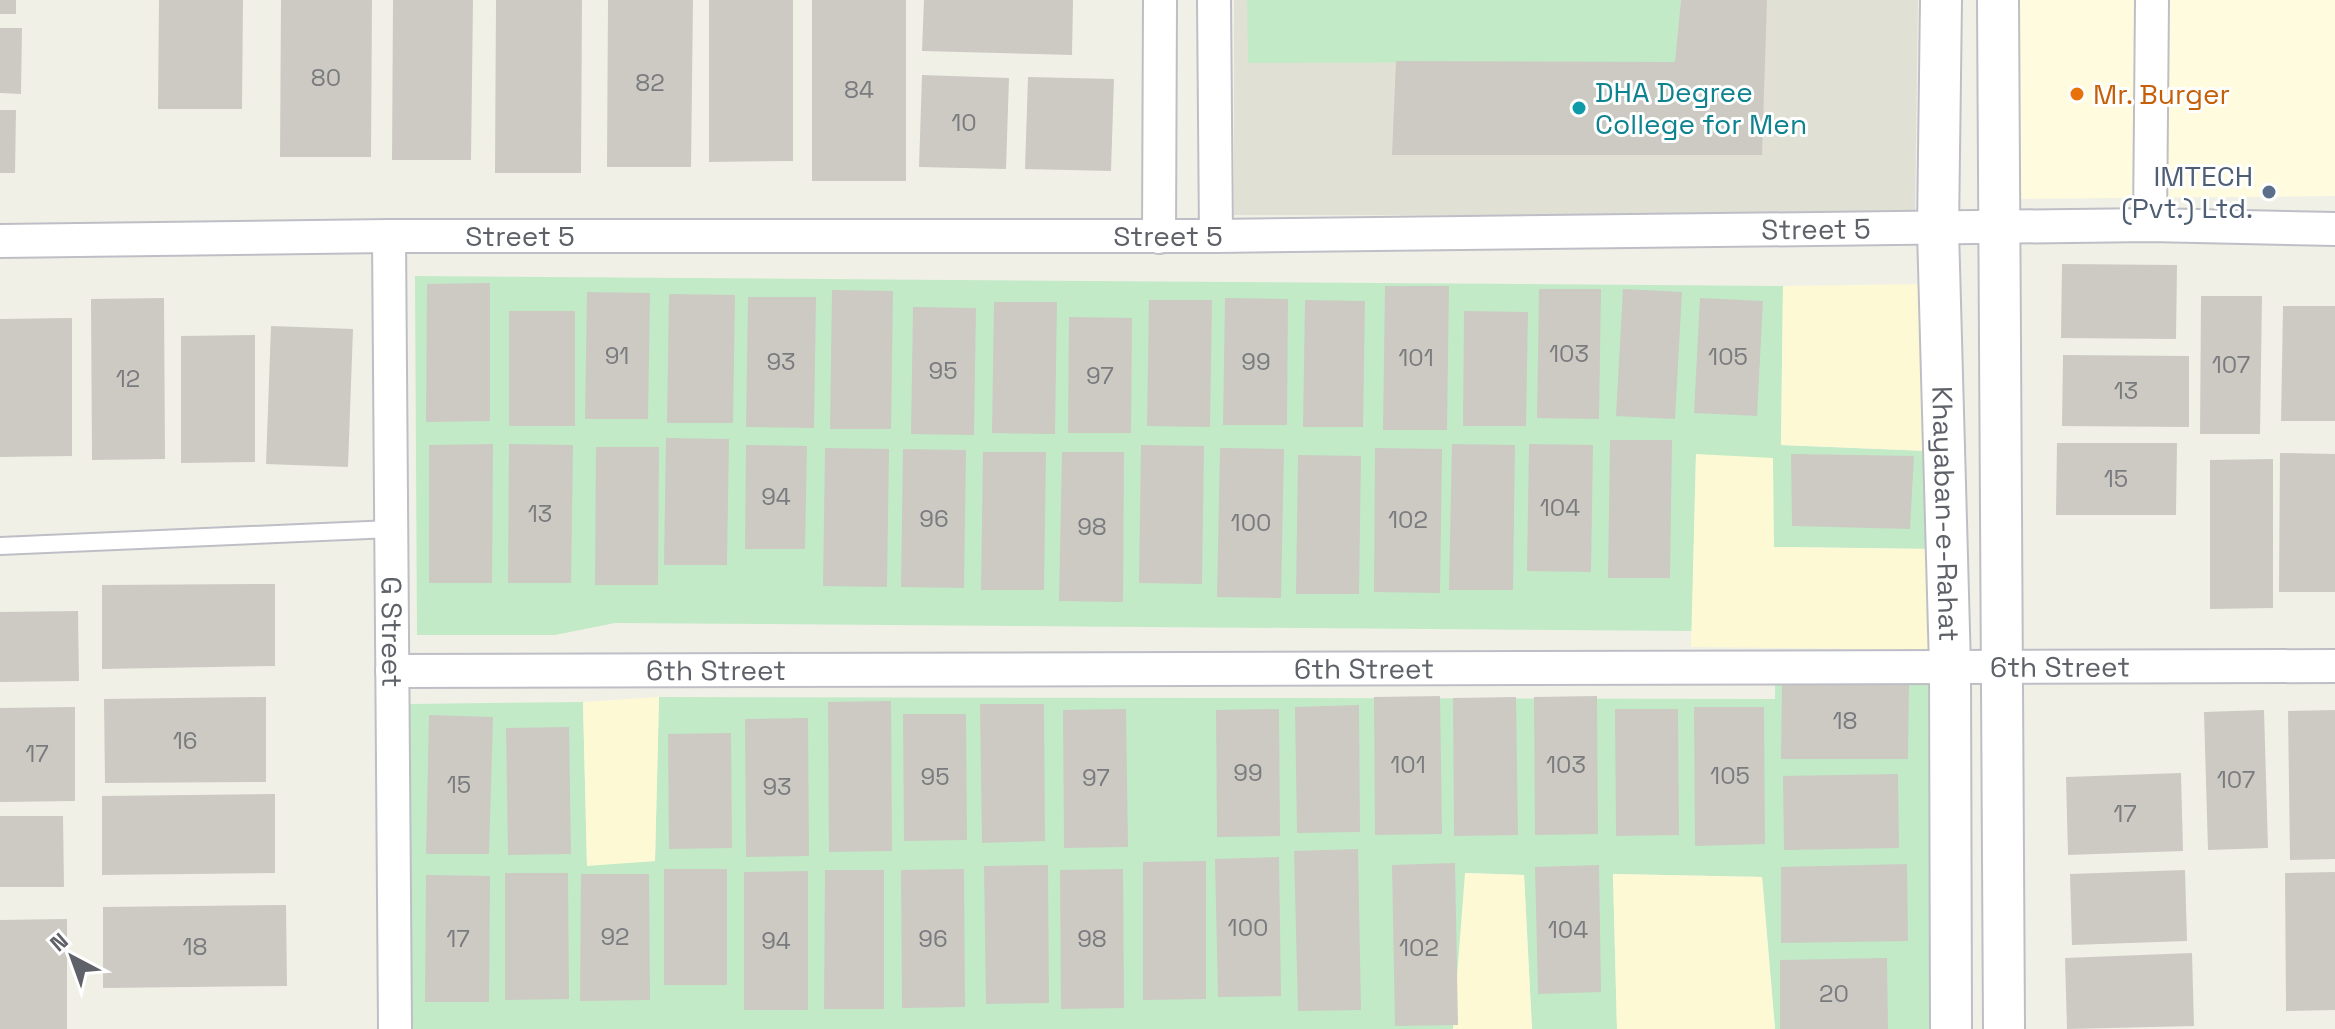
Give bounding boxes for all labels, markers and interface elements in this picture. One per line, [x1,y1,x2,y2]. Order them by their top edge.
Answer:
house number: 80 [311,62,341,93]
house number: 82 [635,67,665,98]
house number: 84 [844,74,874,105]
place label: DHA Degree College for Men [1595,74,1807,142]
place label: Mr. Burger [2093,76,2230,112]
marker: Mr. Burger [2068,85,2086,103]
marker: DHA Degree College for Men [1570,99,1588,117]
house number: 10 [951,107,977,138]
place label: IMTECH (Pvt.) Ltd. [2121,158,2253,226]
marker: IMTECH (Pvt.) Ltd. [2260,183,2278,201]
street label: Street 5 [1761,210,1871,248]
street label: Street 5 [465,218,575,254]
street label: Street 5 [1113,218,1223,254]
house number: 103 [1549,338,1589,369]
house number: 91 [605,340,629,371]
house number: 105 [1708,341,1748,372]
house number: 101 [1398,342,1434,373]
house number: 93 [766,346,796,377]
house number: 99 [1241,346,1271,377]
house number: 107 [2212,349,2250,380]
house number: 95 [928,355,958,386]
house number: 97 [1086,360,1114,391]
house number: 12 [116,363,140,394]
house number: 13 [2114,375,2138,406]
street label: Khayaban-e-Rahat [1924,386,1967,642]
house number: 15 [2104,463,2128,494]
house number: 94 [761,481,791,512]
house number: 104 [1540,492,1580,523]
house number: 13 [528,498,552,529]
house number: 96 [919,503,949,534]
house number: 102 [1388,504,1428,535]
house number: 100 [1231,507,1271,538]
house number: 98 [1077,511,1107,542]
street label: G Street [374,576,410,688]
street label: 6th Street [1990,649,2130,685]
street label: 6th Street [1294,650,1434,687]
street label: 6th Street [646,652,786,688]
house number: 18 [1833,705,1857,736]
house number: 16 [173,725,197,756]
house number: 17 [25,738,49,769]
house number: 101 [1390,749,1426,780]
house number: 103 [1546,749,1586,780]
house number: 99 [1233,757,1263,788]
house number: 105 [1710,760,1750,791]
house number: 95 [920,761,950,792]
house number: 97 [1082,762,1110,793]
house number: 107 [2217,764,2255,795]
house number: 15 [447,769,471,800]
house number: 93 [762,771,792,802]
house number: 17 [2113,798,2137,829]
house number: 100 [1228,912,1268,943]
house number: 104 [1548,914,1588,945]
north arrow [32,917,112,997]
house number: 92 [600,921,630,952]
house number: 17 [446,923,470,954]
house number: 96 [918,923,948,954]
house number: 98 [1077,923,1107,954]
house number: 94 [761,925,791,956]
text: N [44,927,74,957]
house number: 18 [183,931,207,962]
house number: 102 [1399,932,1439,963]
house number: 20 [1819,978,1849,1009]

